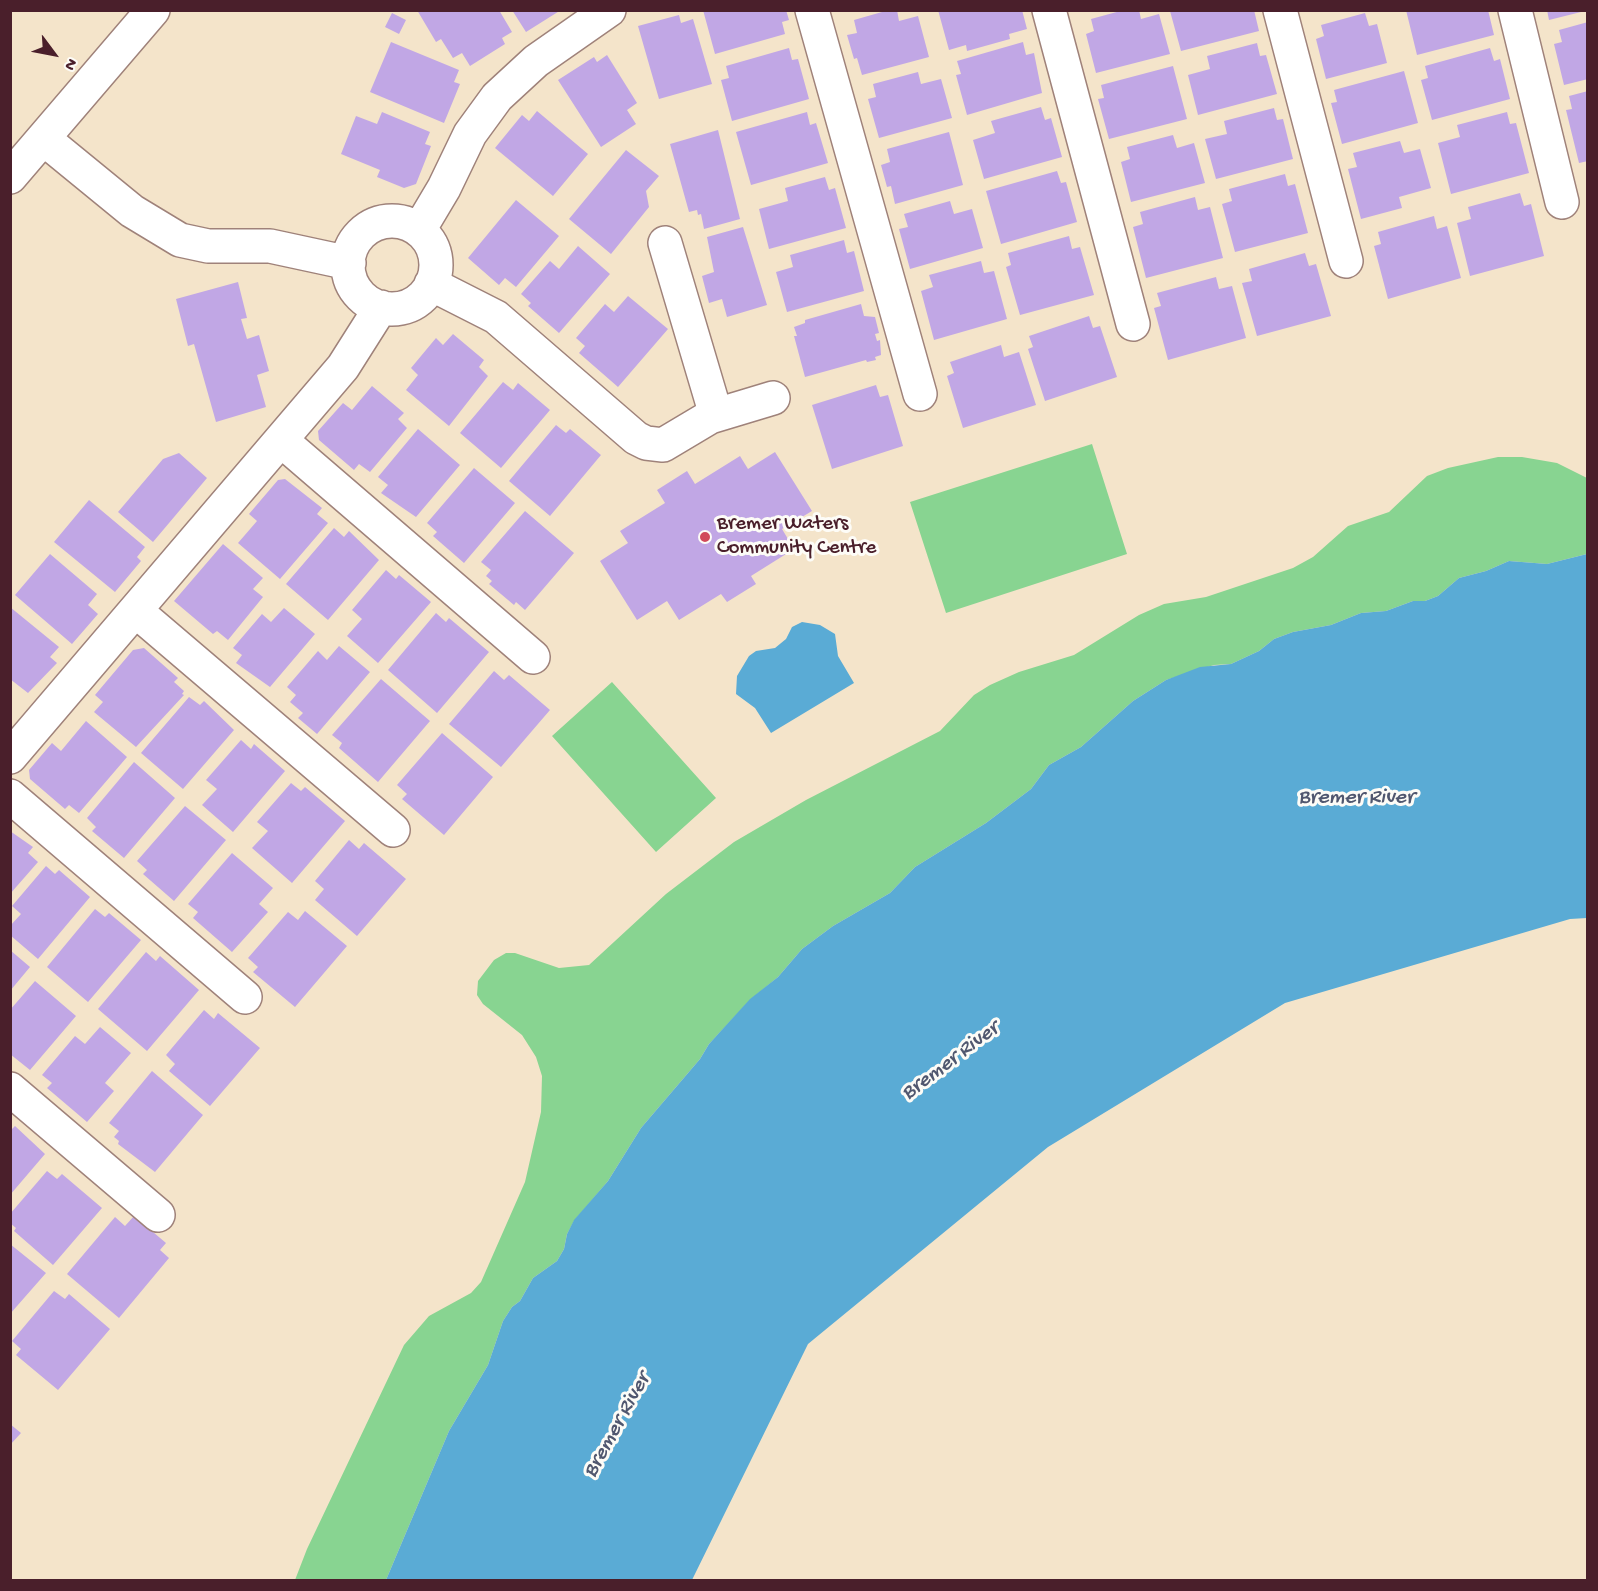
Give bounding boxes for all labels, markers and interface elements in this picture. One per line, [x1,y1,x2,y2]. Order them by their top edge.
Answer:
north arrow [24,24,84,84]
text: N [59,54,81,73]
place label: Bremer Waters Community Centre [717,512,876,562]
marker: Bremer Waters Community Centre [698,530,712,544]
water label: Bremer River [1298,786,1414,812]
water label: Bremer River [897,1017,1005,1107]
water label: Bremer River [578,1369,658,1483]

